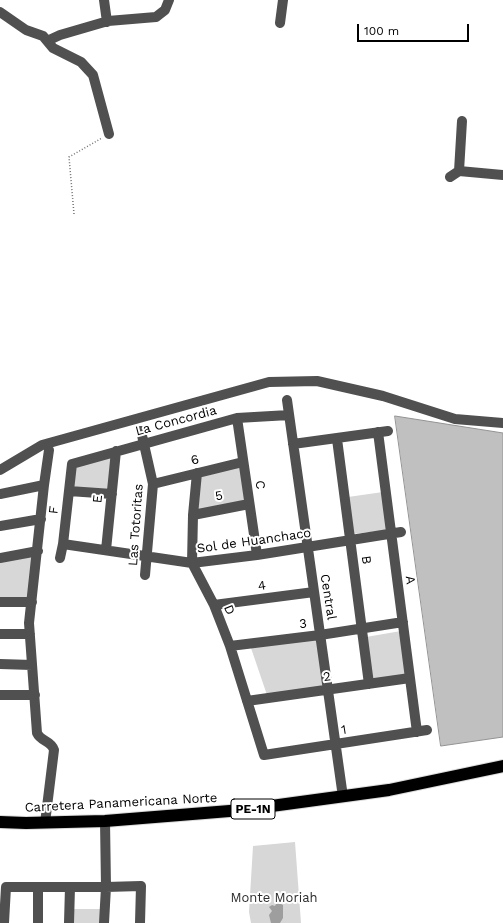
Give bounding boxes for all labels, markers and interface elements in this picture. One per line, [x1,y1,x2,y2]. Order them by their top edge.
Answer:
scale bar [359,16,471,42]
text: 100 m [364,24,399,38]
street label: La Concordia [134,403,218,439]
street label: 6 [189,451,201,469]
street label: C [252,479,268,491]
street label: Las Totoritas [125,483,147,567]
street label: 5 [214,488,224,504]
street label: E [90,494,106,504]
street label: F [46,505,62,515]
street label: Sol de Huanchaco [196,525,312,557]
street label: B [358,555,374,565]
street label: Central [317,573,339,621]
street label: A [402,575,418,585]
street label: 4 [257,578,267,594]
street label: D [220,603,238,617]
street label: 3 [298,616,308,632]
street label: 2 [322,669,332,685]
street label: 1 [340,722,348,738]
street label: Carretera Panamericana Norte [24,790,218,816]
road number: PE-1N [231,799,275,819]
park label: Monte Moriah [230,890,318,906]

